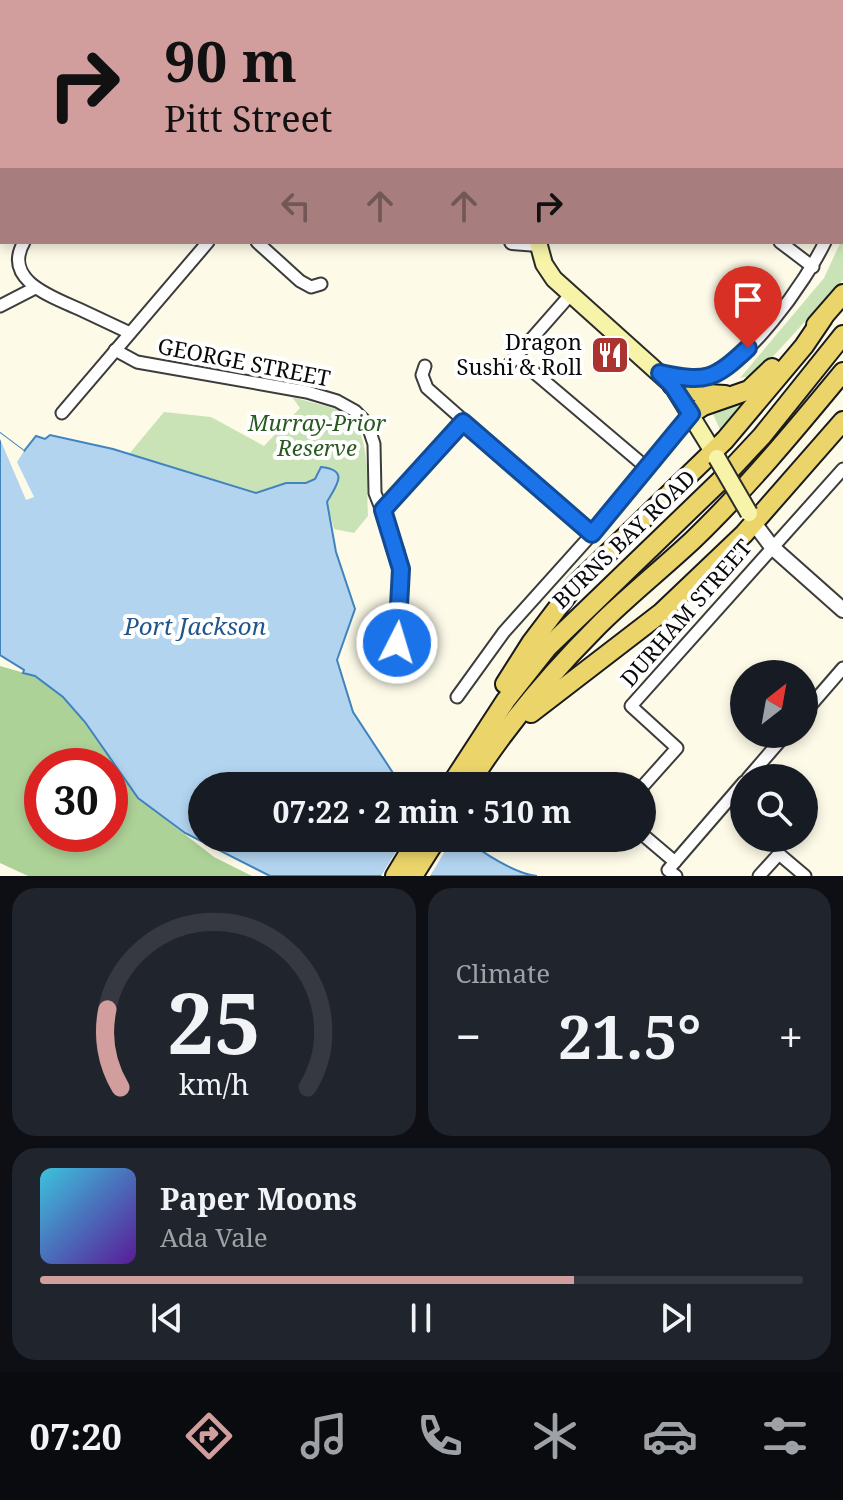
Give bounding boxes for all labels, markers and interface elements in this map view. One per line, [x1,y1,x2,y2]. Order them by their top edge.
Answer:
text: 90 m [164,22,297,98]
icon: right [32,32,136,136]
text: Pitt Street [164,94,332,143]
icon: left [274,184,318,228]
icon: ahead [358,184,402,228]
icon: ahead [442,184,486,228]
icon: right [526,184,570,228]
pin [714,266,782,348]
icon: arrive [726,278,770,322]
place label: Dragon Sushi & Roll [457,326,582,381]
street label: GEORGE STREET [155,330,334,393]
restaurant icon: Dragon Sushi & Roll [589,334,631,376]
park label: Murray-Prior Reserve [247,407,387,462]
street label: BURNS BAY ROAD [545,462,701,614]
street label: DURHAM STREET [613,532,758,692]
position arrow [355,601,439,685]
water label: Port Jackson [123,609,266,642]
north arrow [730,660,818,748]
map controls [730,660,818,852]
speed limit sign: 30 [24,748,128,852]
button: search [730,764,818,852]
text: 07:22 · 2 min · 510 m [273,791,571,832]
text: Climate [456,955,550,991]
text: 25 [167,965,261,1078]
text: 21.5° [558,995,701,1077]
text: − [456,1006,481,1066]
text: + [778,1006,803,1066]
text: km/h [179,1064,249,1103]
text: Paper Moons [160,1178,357,1219]
text: Ada Vale [160,1219,268,1255]
icon: previous [145,1296,189,1340]
icon: pause [399,1296,443,1340]
icon: next [654,1296,698,1340]
icon: directions [181,1408,237,1464]
icon: music [296,1408,352,1464]
icon: phone [412,1408,468,1464]
icon: climate [527,1408,583,1464]
icon: car [642,1408,698,1464]
icon: filters [757,1408,813,1464]
text: 07:20 [30,1412,122,1461]

